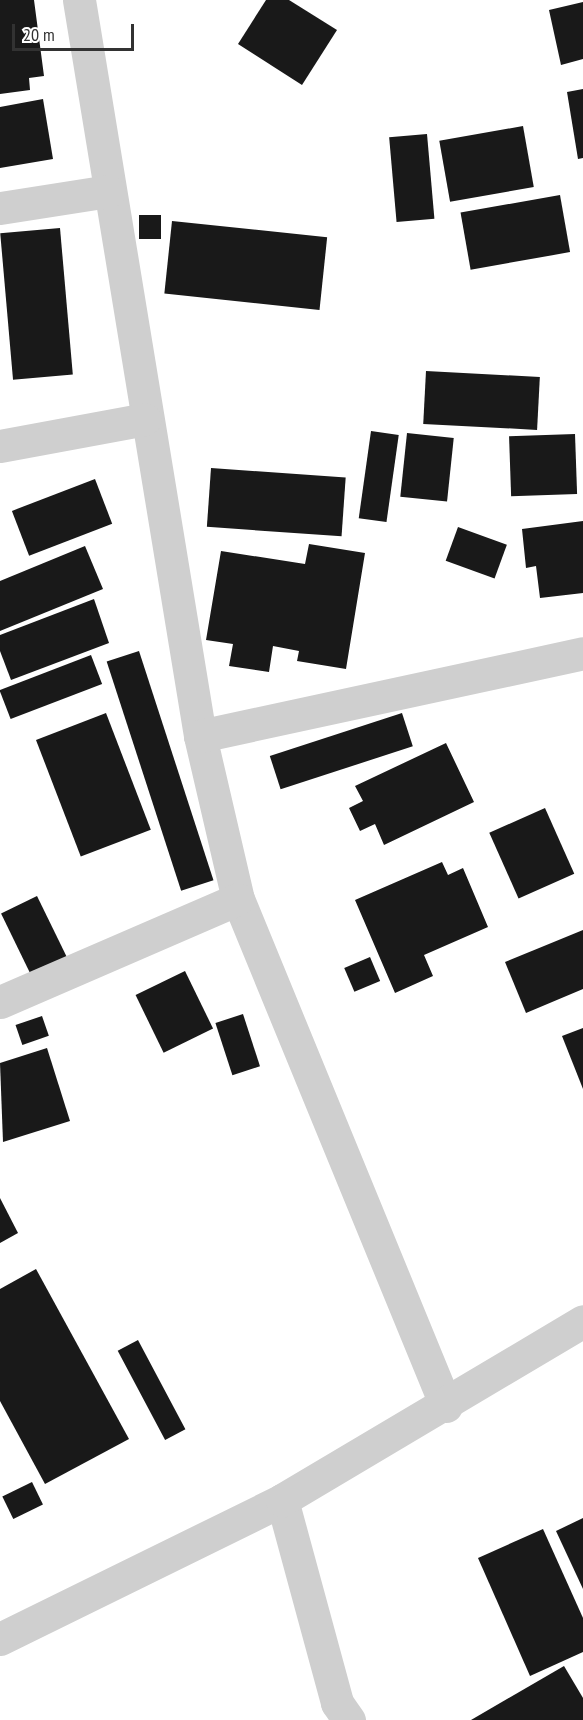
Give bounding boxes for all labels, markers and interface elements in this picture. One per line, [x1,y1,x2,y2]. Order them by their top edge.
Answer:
scale bar [15,12,136,50]
text: 20 m [23,23,55,46]

